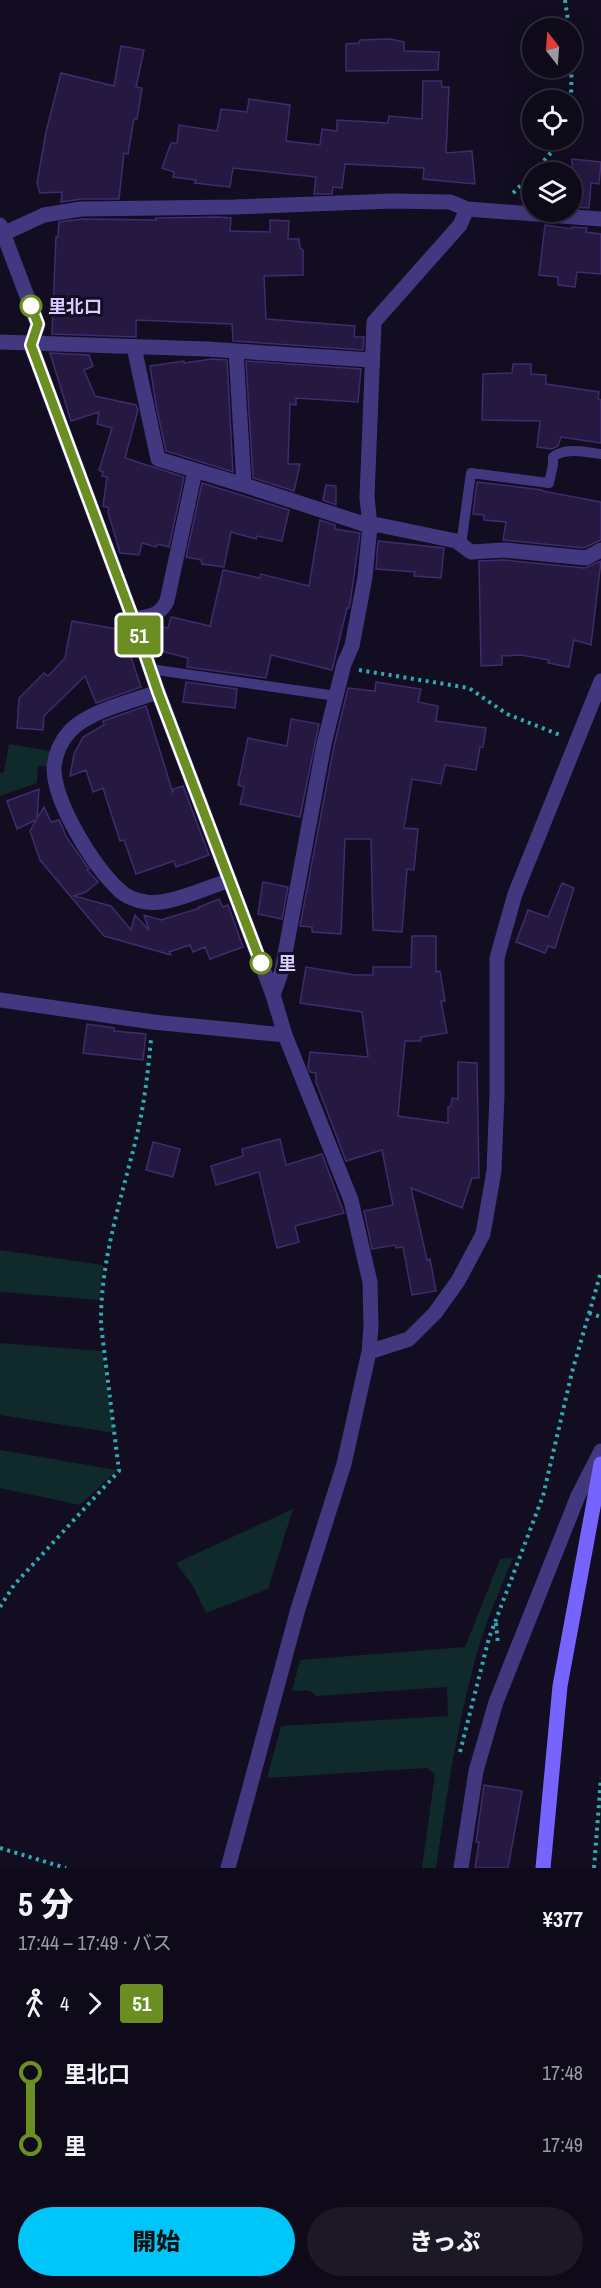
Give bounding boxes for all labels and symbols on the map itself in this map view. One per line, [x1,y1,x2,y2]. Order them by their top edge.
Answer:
north arrow [522,18,582,78]
place label: 里北口 [48,294,102,319]
marker: 里北口 [20,295,42,317]
line badge: 51 [112,616,166,654]
place label: 里 [278,951,296,976]
marker: 里 [250,952,272,974]

